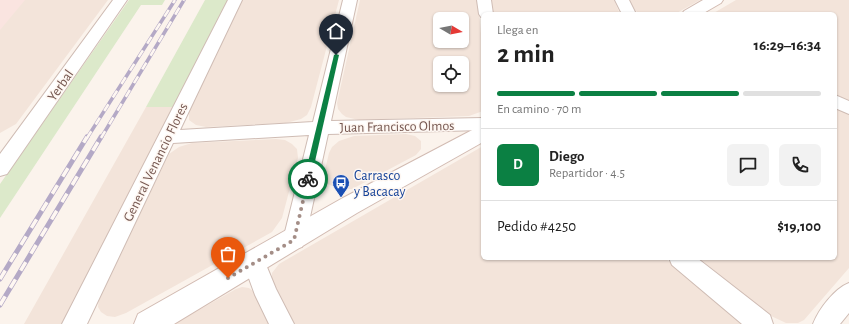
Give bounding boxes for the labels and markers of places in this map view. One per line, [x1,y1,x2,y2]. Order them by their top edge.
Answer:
pin [319,14,353,55]
place label: Carrasco y Bacacay [353,169,405,199]
bus stop icon: Carrasco y Bacacay [331,173,351,198]
pin [211,237,245,278]

